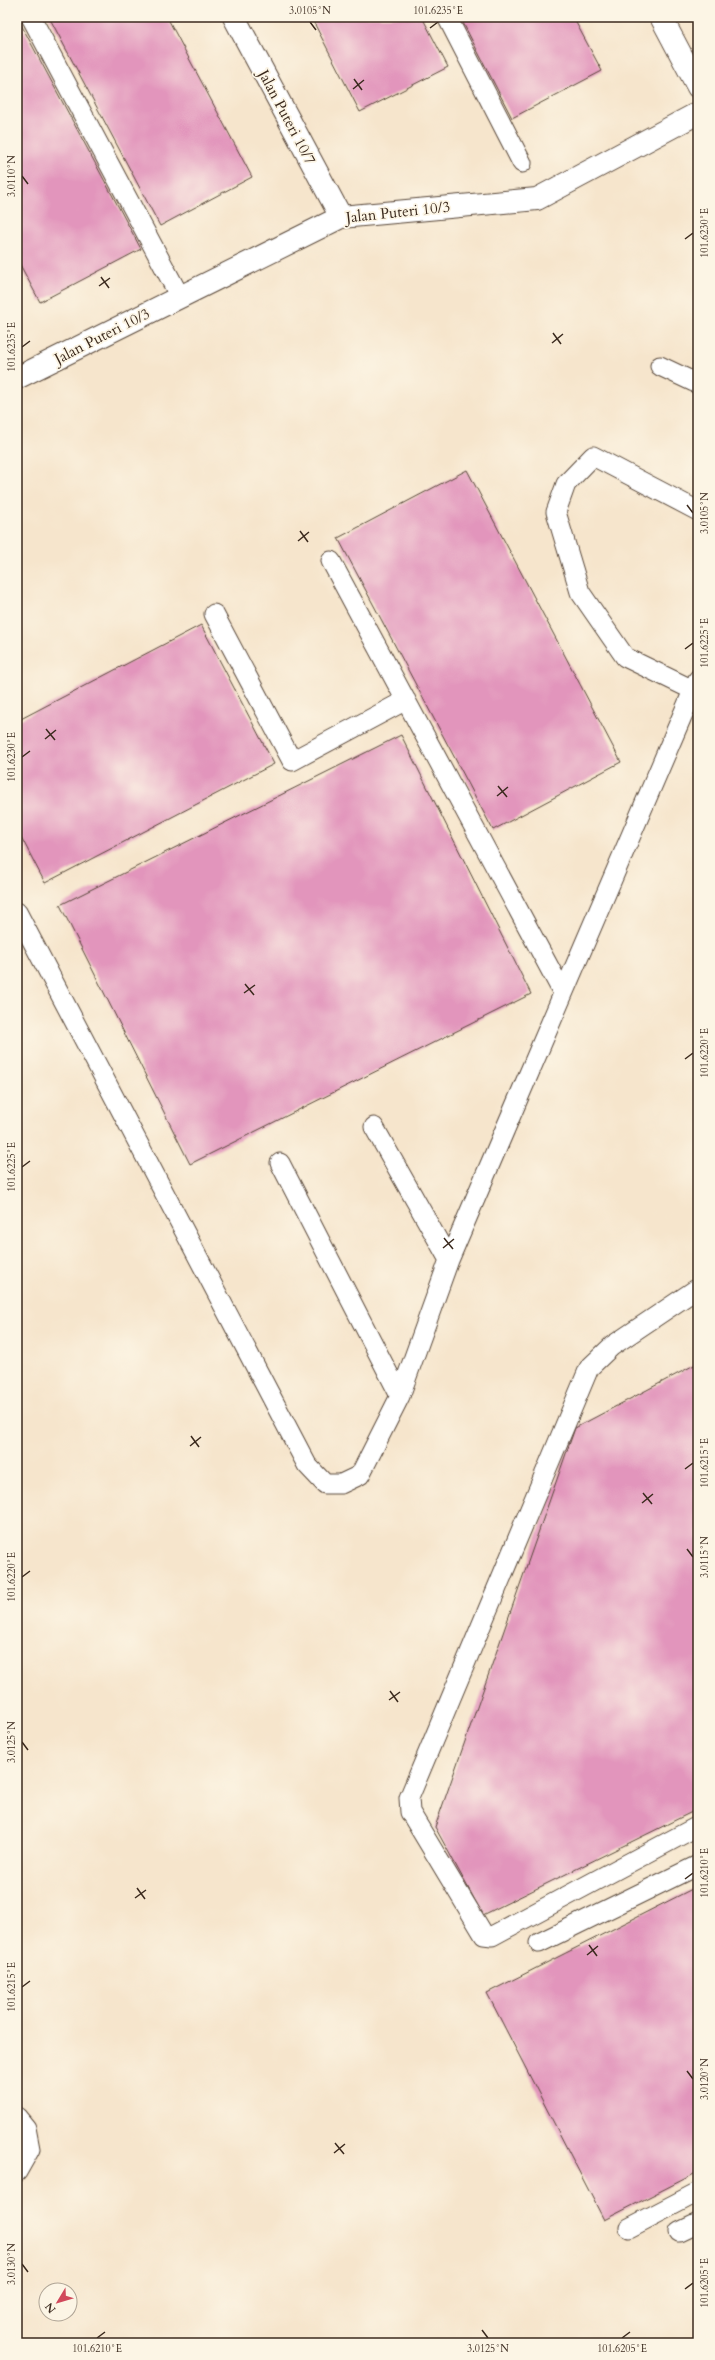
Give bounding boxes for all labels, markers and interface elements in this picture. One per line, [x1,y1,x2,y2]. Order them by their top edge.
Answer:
text: 3.0105°N [289,4,331,18]
text: 101.6235°E [413,4,463,18]
street label: Jalan Puteri 10/7 [253,64,321,168]
text: 3.0110°N [5,155,19,197]
street label: Jalan Puteri 10/3 [343,197,451,228]
text: 101.6230°E [698,208,712,258]
street label: Jalan Puteri 10/3 [49,303,153,370]
text: 101.6235°E [5,322,19,372]
text: 3.0105°N [698,492,712,534]
text: 101.6225°E [698,618,712,668]
text: 101.6230°E [5,732,19,782]
text: 101.6220°E [698,1028,712,1078]
text: 101.6225°E [5,1142,19,1192]
text: 101.6215°E [698,1438,712,1488]
text: 3.0115°N [698,1536,712,1578]
text: 101.6220°E [5,1552,19,1602]
text: 3.0125°N [5,1721,19,1763]
text: 101.6210°E [698,1848,712,1898]
text: 101.6215°E [5,1962,19,2012]
text: 3.0120°N [698,2058,712,2100]
text: 3.0130°N [5,2243,19,2285]
text: 101.6205°E [698,2258,712,2308]
north arrow [38,2282,78,2322]
text: N [41,2299,59,2316]
text: 101.6210°E [72,2342,122,2356]
text: 3.0125°N [467,2342,509,2356]
text: 101.6205°E [597,2342,647,2356]

